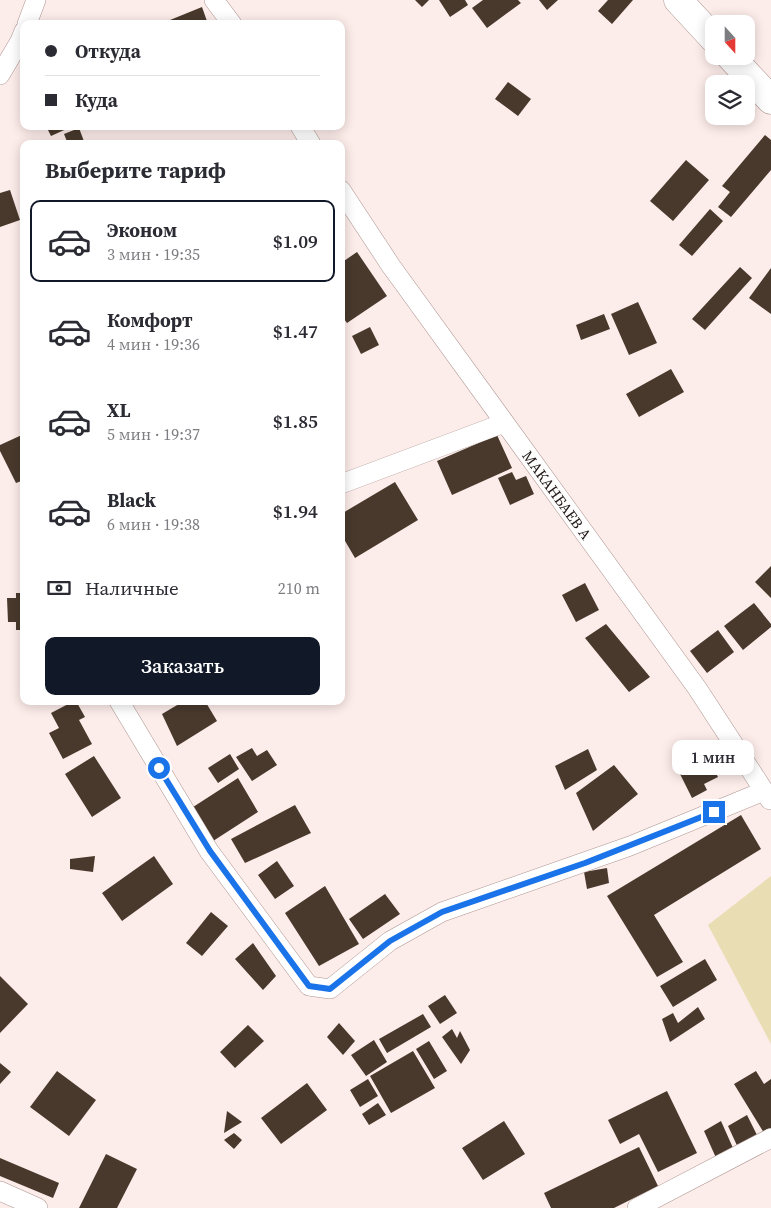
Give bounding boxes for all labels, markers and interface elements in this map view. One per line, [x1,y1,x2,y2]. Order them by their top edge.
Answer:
north arrow [705,15,755,65]
map controls [705,15,755,125]
text: Откуда [75,38,141,64]
button: layers [705,75,755,125]
text: Куда [75,87,118,113]
text: Выберите тариф [45,155,226,185]
text: Эконом [107,217,177,243]
icon: car [47,219,92,264]
text: $1.09 [273,228,318,254]
text: 3 мин · 19:35 [107,243,200,265]
text: Комфорт [107,307,193,333]
icon: car [47,309,92,354]
text: $1.47 [273,318,318,344]
text: 4 мин · 19:36 [107,333,200,355]
text: XL [107,397,130,423]
icon: car [47,399,92,444]
text: $1.85 [273,408,318,434]
text: 5 мин · 19:37 [107,423,200,445]
street label: МАКАНБАЕВ А [518,446,596,544]
text: Black [107,487,156,513]
icon: car [47,489,92,534]
text: $1.94 [273,498,318,524]
text: 6 мин · 19:38 [107,513,200,535]
icon: cash [45,574,73,602]
text: Наличные [85,575,179,601]
text: 210 m [278,577,320,599]
button: Заказать [45,637,320,695]
callout: 1 мин [673,740,755,774]
text: 1 мин [691,746,735,768]
route start [148,757,170,779]
route end [703,801,725,823]

